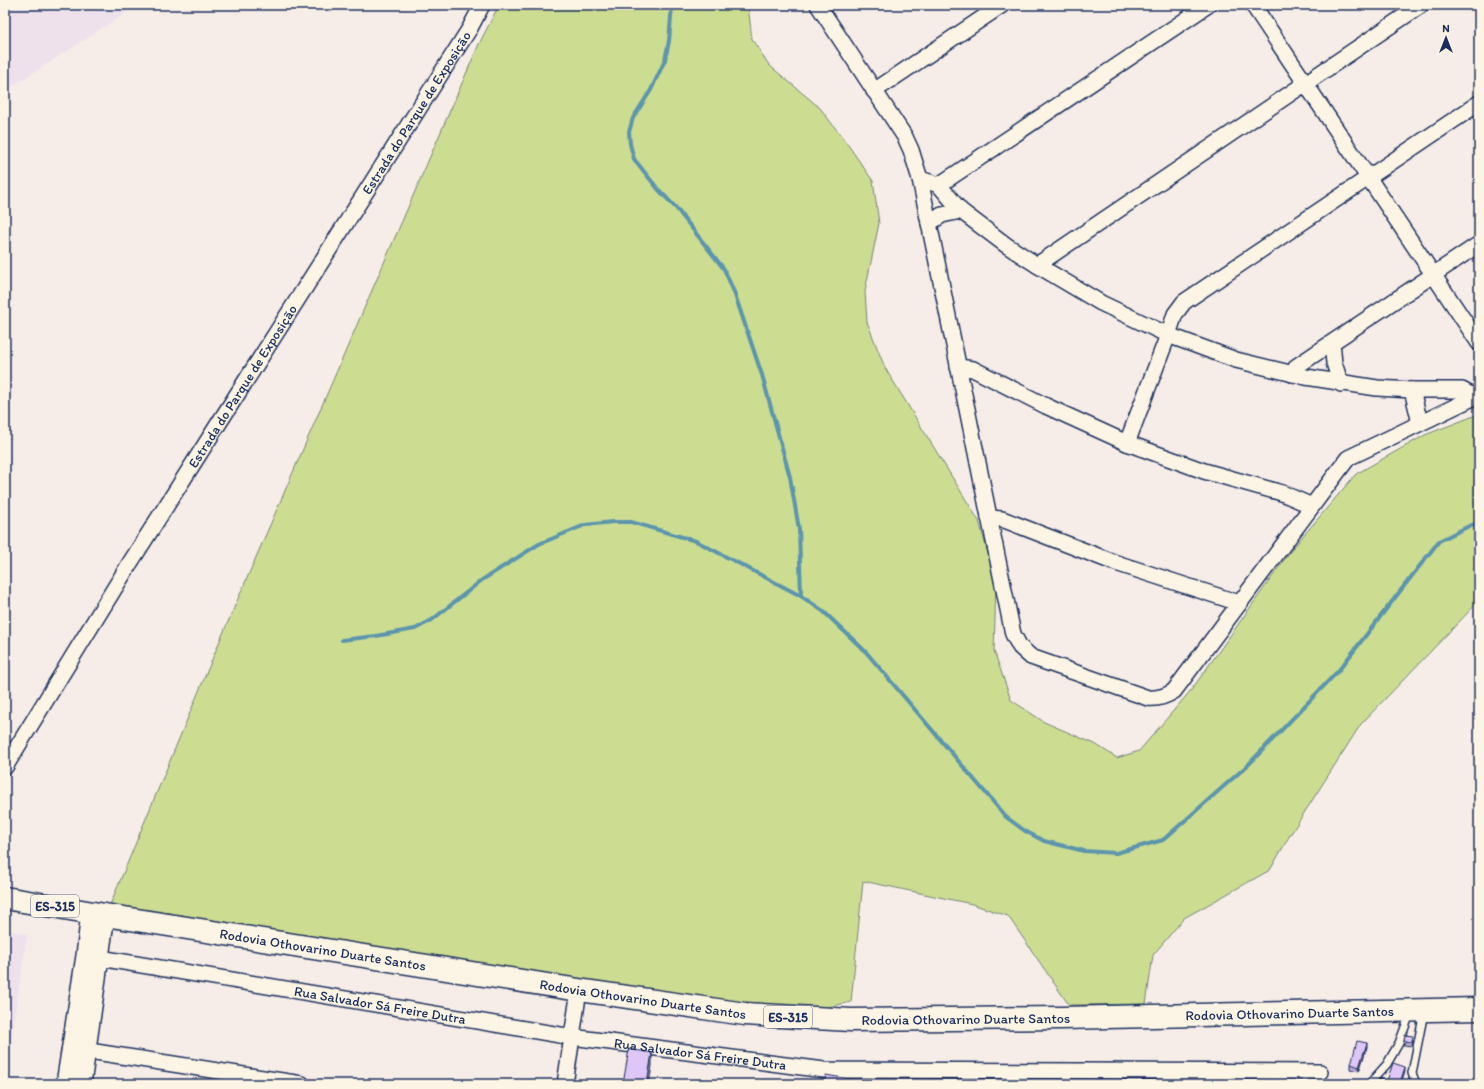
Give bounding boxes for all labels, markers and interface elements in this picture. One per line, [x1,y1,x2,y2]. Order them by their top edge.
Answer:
north arrow [1426,18,1466,58]
text: N [1442,22,1450,35]
street label: Estrada do Parque de Exposição [358,28,474,197]
street label: Estrada do Parque de Exposição [184,301,301,471]
road number: ES-315 [31,895,79,917]
street label: Rodovia Othovarino Duarte Santos [218,925,427,974]
street label: Rodovia Othovarino Duarte Santos [538,975,747,1023]
street label: Rua Salvador Sá Freire Dutra [293,982,467,1028]
street label: Rodovia Othovarino Duarte Santos [1185,1002,1394,1024]
road number: ES-315 [764,1006,812,1028]
street label: Rodovia Othovarino Duarte Santos [861,1009,1070,1028]
street label: Rua Salvador Sá Freire Dutra [613,1034,788,1074]

